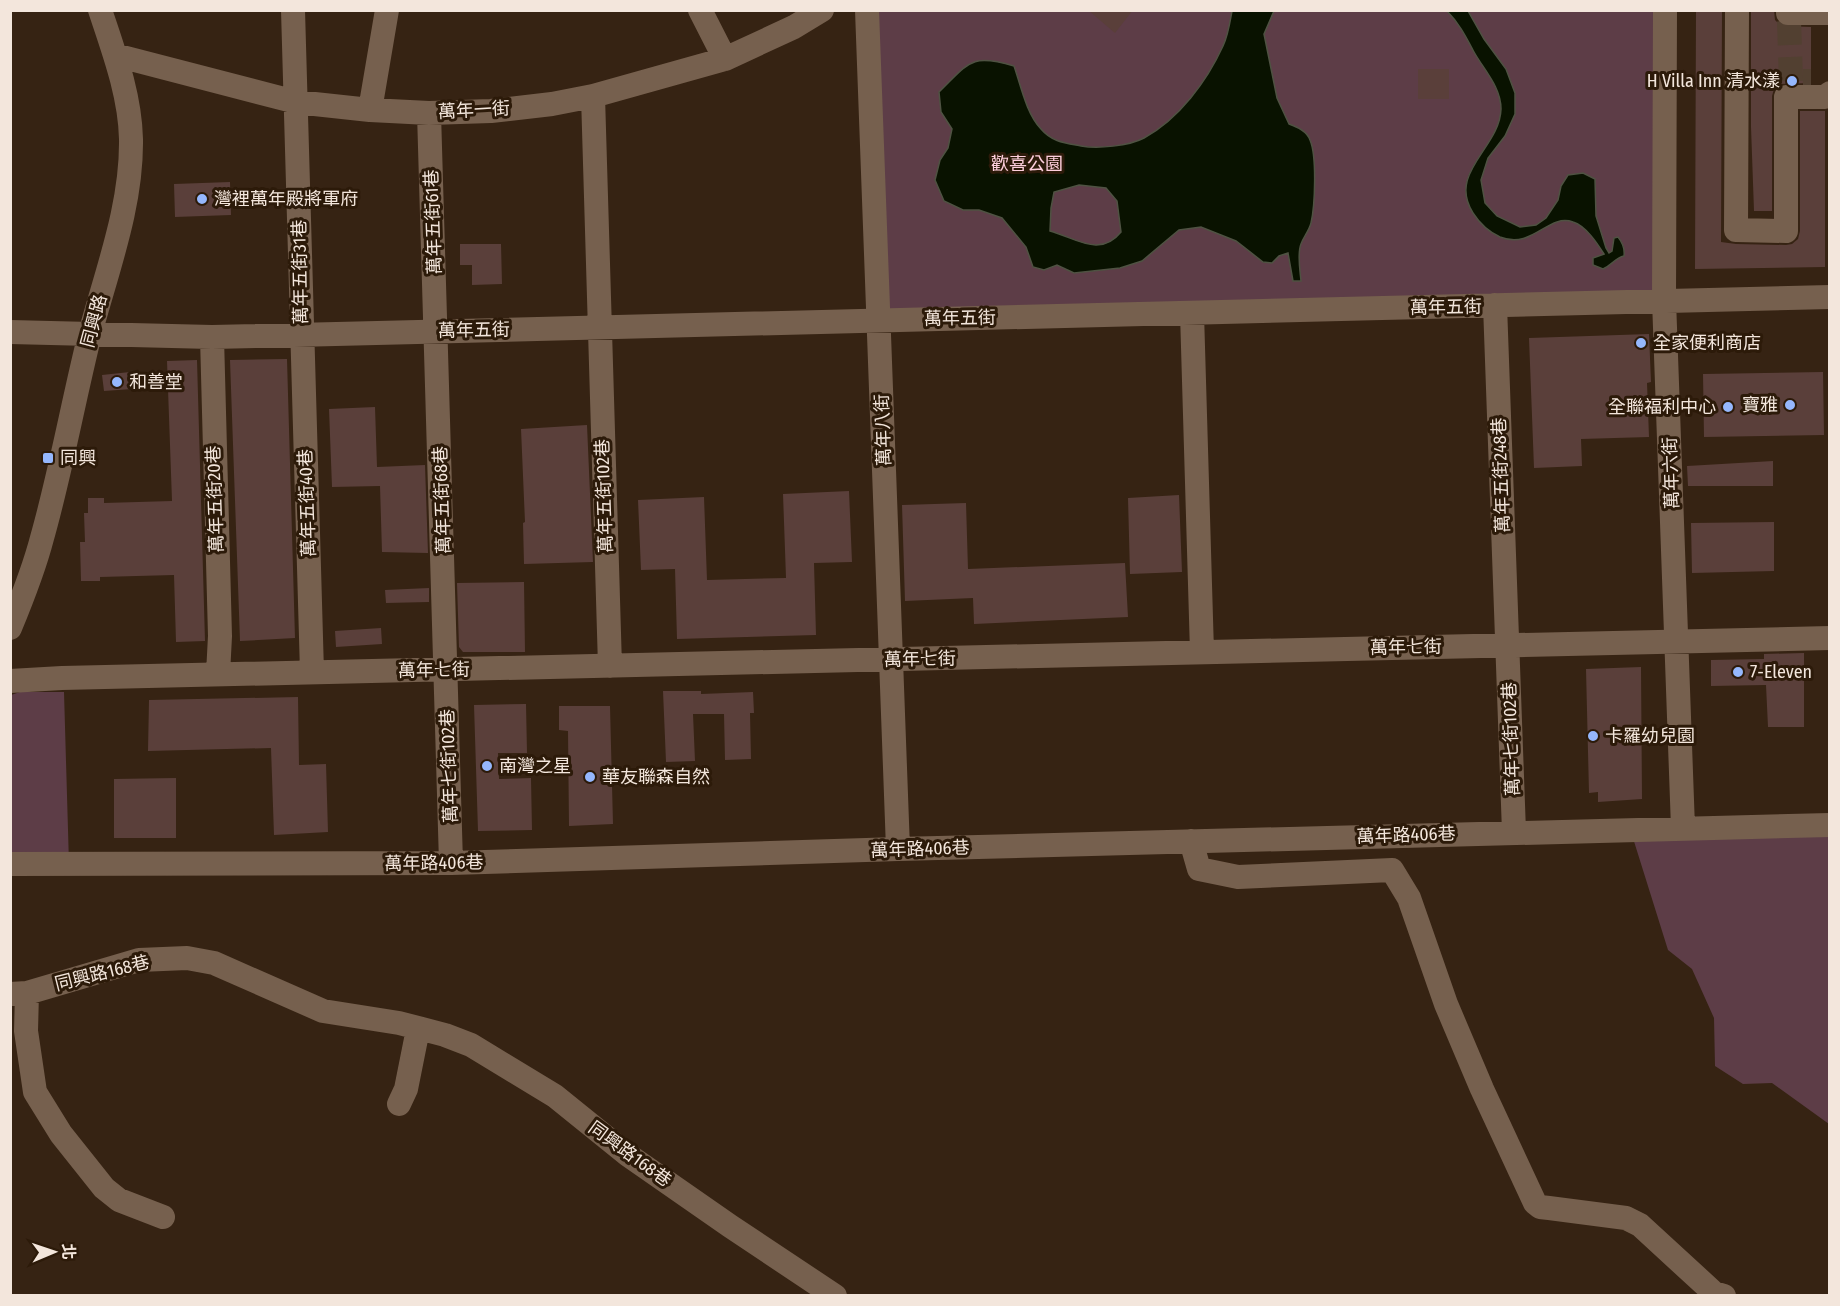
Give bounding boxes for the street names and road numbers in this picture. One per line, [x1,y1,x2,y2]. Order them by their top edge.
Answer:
street label: 萬年一街 [437,97,511,123]
street label: 萬年五街61巷 [420,169,446,275]
street label: 萬年五街31巷 [288,219,312,325]
street label: 同興路 [76,292,112,350]
street label: 萬年五街 [1410,295,1482,319]
street label: 萬年五街 [924,306,996,330]
street label: 萬年五街 [438,318,510,342]
street label: 萬年八街 [871,394,895,466]
street label: 萬年五街248巷 [1488,417,1514,533]
street label: 萬年六街 [1659,437,1683,509]
street label: 萬年五街102巷 [591,439,617,553]
street label: 萬年五街20巷 [202,445,228,553]
street label: 萬年五街68巷 [429,446,455,554]
street label: 萬年五街40巷 [294,449,320,557]
street label: 萬年七街 [1370,635,1442,659]
street label: 萬年七街 [884,647,956,671]
street label: 萬年七街 [398,658,470,682]
street label: 萬年七街102巷 [1498,682,1524,796]
street label: 萬年七街102巷 [436,709,462,823]
street label: 萬年路406巷 [1356,822,1456,848]
street label: 萬年路406巷 [870,836,970,862]
street label: 萬年路406巷 [384,851,484,875]
street label: 同興路168巷 [52,951,152,995]
street label: 同興路168巷 [584,1117,676,1191]

